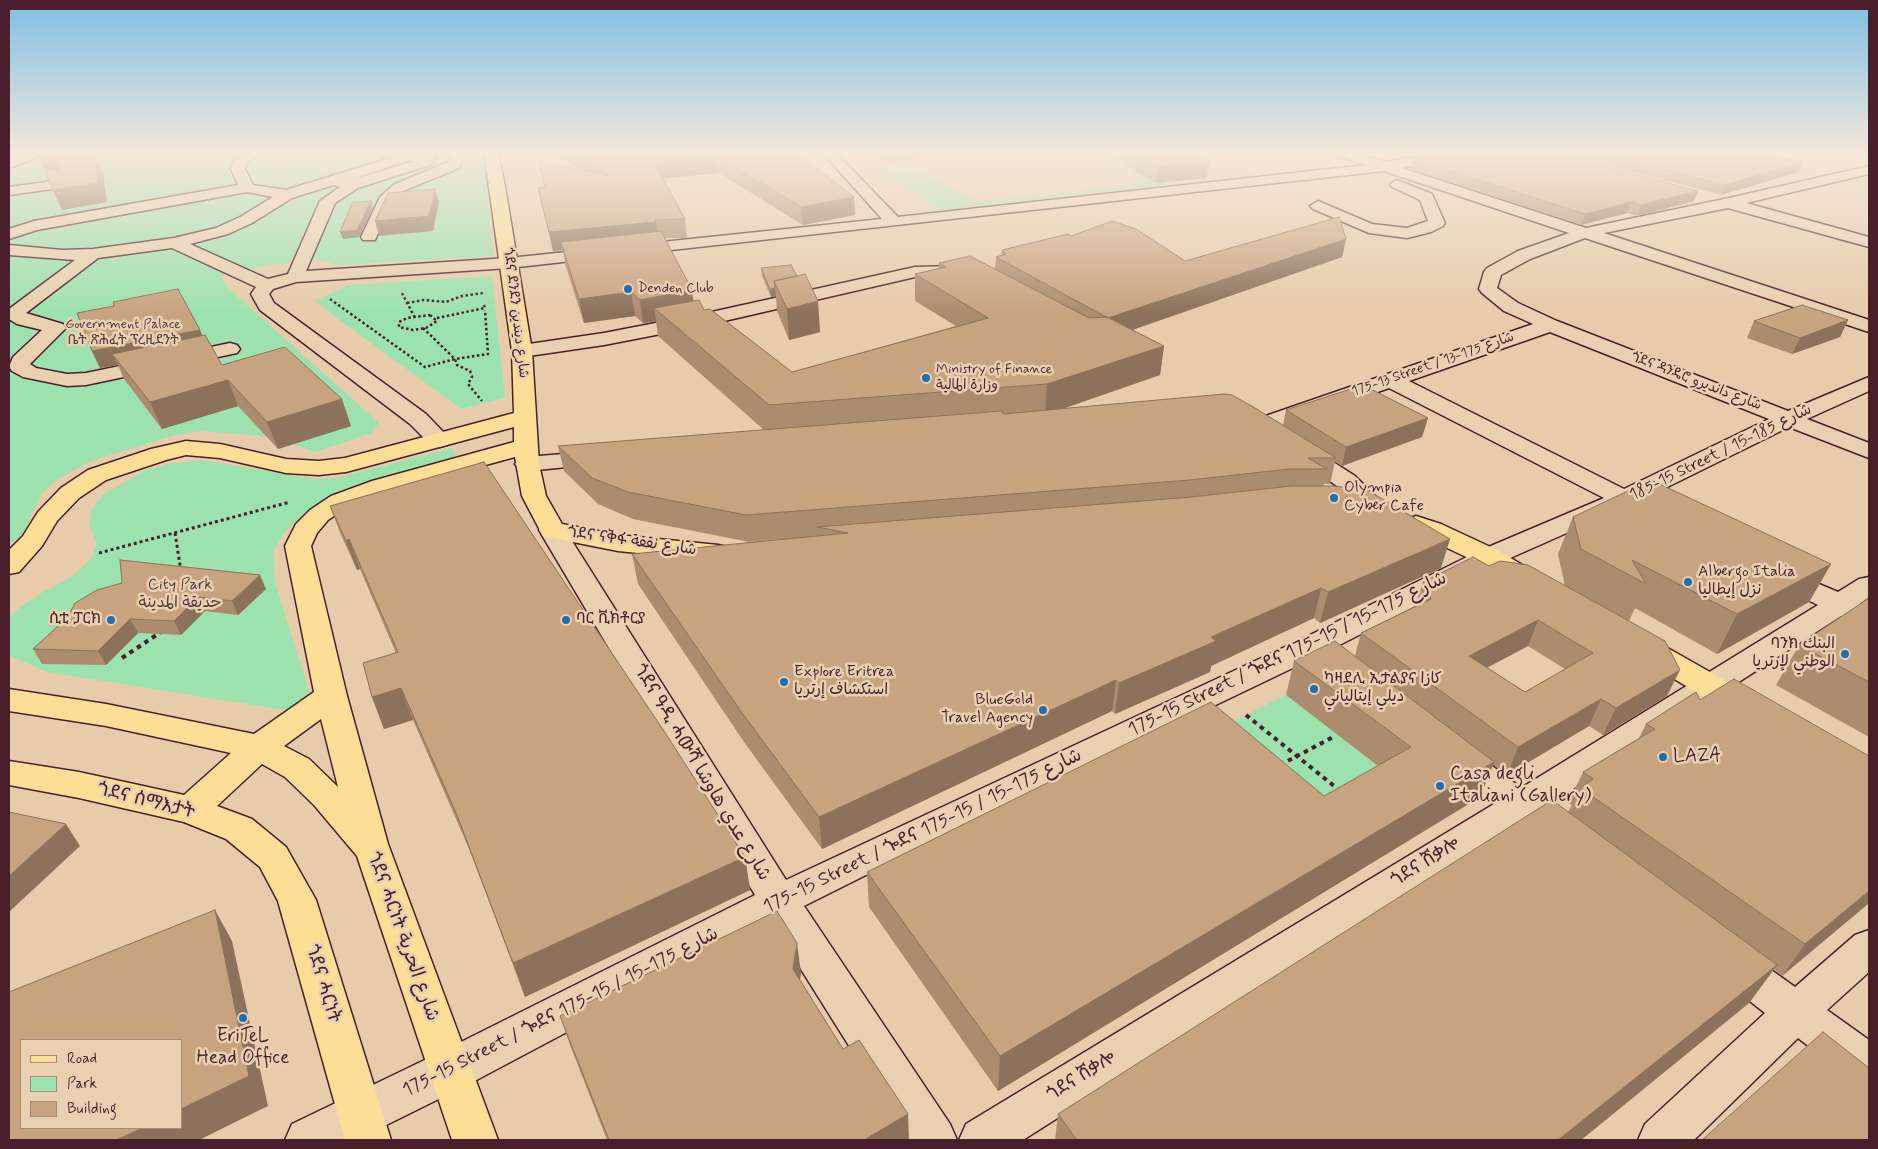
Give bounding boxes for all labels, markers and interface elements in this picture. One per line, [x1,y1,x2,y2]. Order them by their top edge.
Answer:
street label: ጎደና ደንደን شارع ديندين [499,247,531,379]
place label: Denden Club [638,281,714,297]
marker: Denden Club [622,283,634,295]
park label: Government Palace ቤት ጽሕፈት ፕረዚደንት [65,317,181,350]
street label: 175-13 Street / شارع 175-13 [1350,329,1516,401]
street label: ጎደና ዳንዴሮ شارع دانديرو [1628,349,1764,415]
place label: Ministry of Finance وزارة المالية [936,362,1052,394]
marker: Ministry of Finance وزارة المالية [920,372,932,384]
street label: 185-15 Street / شارع 185-15 [1627,401,1815,505]
place label: Olympia Cyber Cafe [1344,479,1424,517]
marker: Olympia Cyber Cafe [1328,492,1340,504]
street label: ጎደና ናቅፋ شارع نقفة [566,523,698,561]
place label: Albergo Italia نزل إيطاليا [1698,563,1796,601]
street label: 175-15 Street / ጐደና 175-15 / شارع 175-15 [1125,568,1451,742]
park label: City Park حديقة المدينة [139,576,221,614]
marker: Albergo Italia نزل إيطاليا [1682,576,1694,588]
place label: ሲቲ ፓርክ [49,610,101,630]
place label: ባር ቪክቶርያ [576,610,646,630]
marker: ሲቲ ፓርክ [105,614,117,626]
marker: ባር ቪክቶርያ [560,614,572,626]
place label: ባንክ البنك الوطني لإرتريا [1752,635,1835,673]
marker: ባንክ البنك الوطني لإرتريا [1839,648,1851,660]
street label: ጎደና ዓዲ ሓውሻ شارع عدي هاوشا [627,661,775,885]
place label: Explore Eritrea استكشاف إرتريا [794,663,894,701]
place label: ካዛደሊ ኢታልያና كازا ديلي إيتالياني [1324,670,1442,708]
marker: Explore Eritrea استكشاف إرتريا [778,676,790,688]
marker: ካዛደሊ ኢታልያና كازا ديلي إيتالياني [1308,683,1320,695]
place label: BlueGold Travel Agency [941,691,1033,729]
marker: BlueGold Travel Agency [1037,704,1049,716]
street label: 175-15 Street / ጐደና 175-15 / شارع 175-15 [760,745,1086,919]
place label: LAZA [1673,746,1721,768]
marker: LAZA [1657,751,1669,763]
place label: Casa degli Italiani (Gallery) [1450,764,1591,808]
street label: ጎደና ሰማእታት [95,779,197,825]
marker: Casa degli Italiani (Gallery) [1434,780,1446,792]
street label: ጎደና ሸቃሎ [1387,833,1465,893]
street label: ጎደና ሓርነት شارع الحرية [361,849,443,1025]
street label: 175-15 Street / ጐደና 175-15 / شارع 175-15 [399,923,723,1103]
street label: ጎደና ሓርነት [299,942,345,1026]
marker: EriTeL Head Office [237,1012,249,1024]
place label: EriTeL Head Office [197,1026,289,1070]
legend [20,1039,182,1129]
street label: ጎደና ሸቃሎ [1043,1047,1121,1107]
text: Road [67,1049,97,1069]
text: Park [67,1074,97,1094]
text: Building [67,1099,117,1119]

